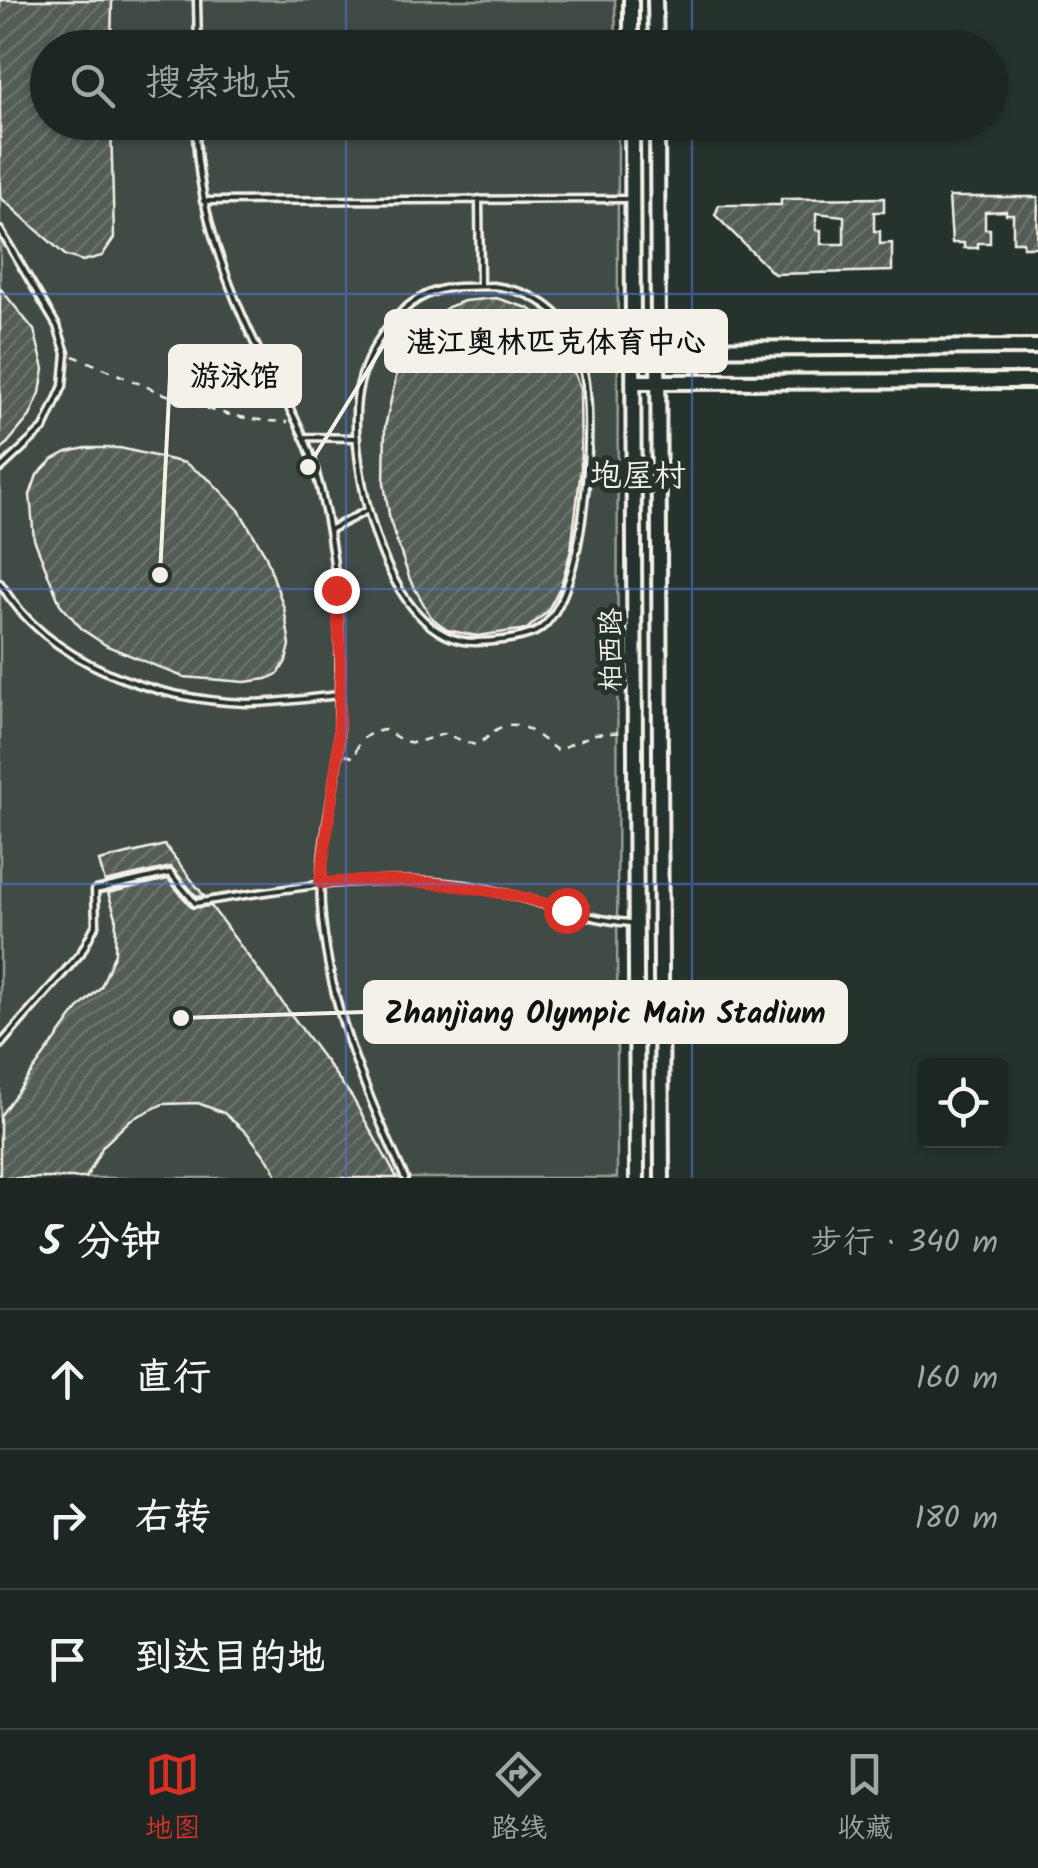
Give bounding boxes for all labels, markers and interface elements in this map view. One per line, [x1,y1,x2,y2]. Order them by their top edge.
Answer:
search box [30,30,1008,140]
text: 搜索地点 [145,55,297,115]
icon: search [65,58,120,113]
callout: 湛江奥林匹克体育中心 [386,311,726,371]
text: 湛江奥林匹克体育中心 [406,320,706,368]
callout: 游泳馆 [170,346,300,406]
text: 游泳馆 [190,354,280,402]
district label: 垉屋村 [590,452,686,503]
route end [314,568,360,614]
street label: 柏西路 [590,608,635,692]
route start [544,888,590,934]
callout: Zhanjiang Olympic Main Stadium [365,982,846,1042]
text: Zhanjiang Olympic Main Stadium [384,991,826,1039]
map controls [918,1058,1008,1148]
button: locate [918,1058,1008,1148]
text: 5 分钟 [40,1210,161,1277]
text: 步行 · 340 m [811,1218,998,1269]
text: 直行 [135,1349,211,1409]
icon: ahead [40,1352,95,1407]
text: 160 m [916,1354,998,1405]
text: 右转 [135,1489,211,1549]
icon: right [40,1492,95,1547]
text: 180 m [914,1494,998,1545]
text: 到达目的地 [135,1629,325,1689]
icon: arrive [40,1632,95,1687]
tab: 地图 [145,1747,201,1852]
tab: 路线 [491,1747,547,1852]
tab: 收藏 [837,1747,893,1852]

